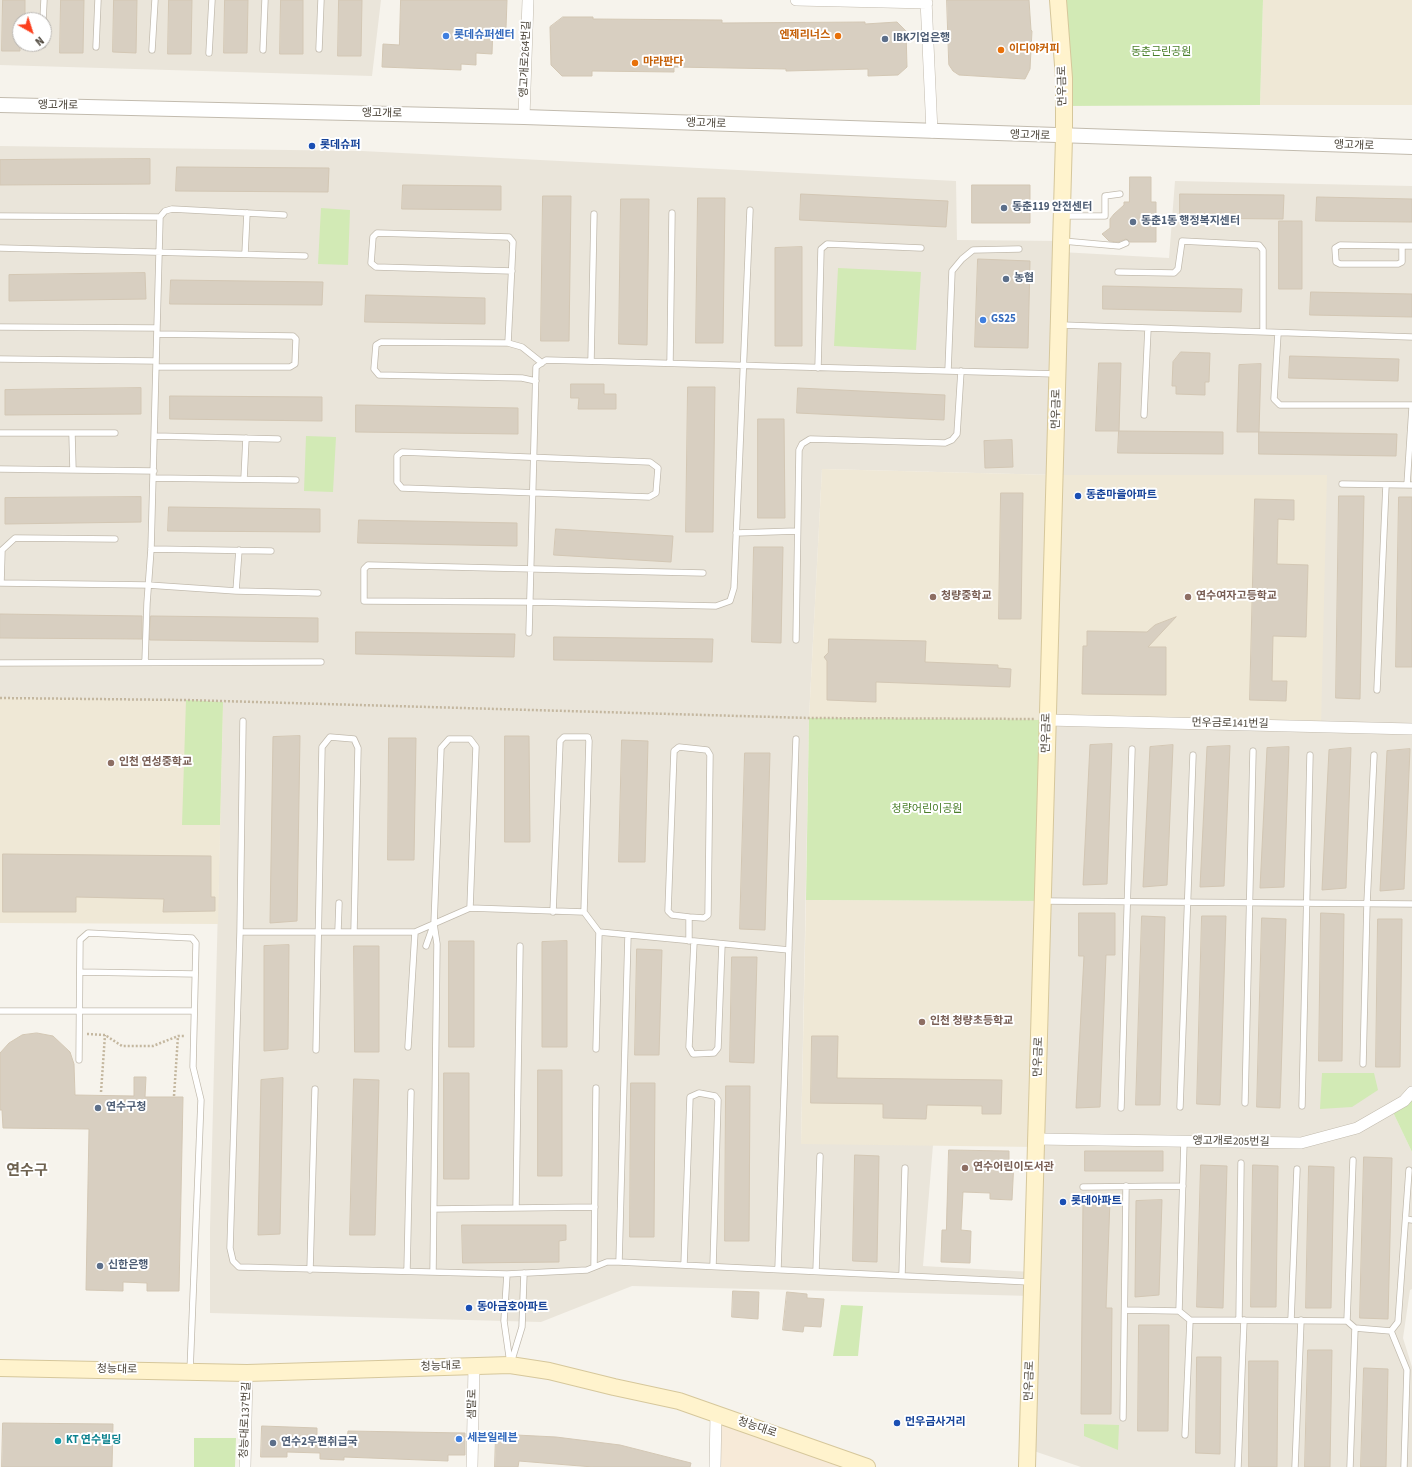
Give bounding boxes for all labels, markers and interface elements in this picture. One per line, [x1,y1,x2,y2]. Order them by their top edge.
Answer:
north arrow [12,12,52,52]
street label: 앵고개로264번길 [518,20,534,98]
place label: 롯데슈퍼센터 [454,29,515,43]
place label: 엔제리너스 [779,29,830,43]
marker: 롯데슈퍼센터 [441,31,451,41]
marker: 엔제리너스 [833,31,843,41]
place label: IBK기업은행 [893,32,950,46]
text: N [32,33,47,49]
marker: IBK기업은행 [880,34,890,44]
place label: 이디야커피 [1009,43,1060,57]
marker: 이디야커피 [996,45,1006,55]
park label: 동춘근린공원 [1131,46,1191,60]
place label: 마라판다 [643,56,683,70]
marker: 마라판다 [630,58,640,68]
street label: 먼우금로 [1056,66,1070,106]
street label: 앵고개로 [38,99,78,113]
street label: 앵고개로 [362,107,402,121]
street label: 앵고개로 [686,117,726,131]
street label: 앵고개로 [1010,129,1050,143]
place label: 롯데슈퍼 [320,139,360,153]
street label: 앵고개로 [1334,139,1374,153]
marker: 롯데슈퍼 [307,141,317,151]
place label: 동춘119 안전센터 [1012,201,1092,215]
marker: 동춘119 안전센터 [999,203,1009,213]
place label: 동춘1동 행정복지센터 [1141,215,1240,229]
marker: 동춘1동 행정복지센터 [1128,217,1138,227]
place label: 농협 [1014,272,1034,286]
marker: 농협 [1001,274,1011,284]
place label: GS25 [991,313,1016,327]
marker: GS25 [978,315,988,325]
street label: 먼우금로 [1050,389,1064,429]
place label: 동춘마을아파트 [1086,489,1157,503]
marker: 동춘마을아파트 [1073,491,1083,501]
place label: 청량중학교 [941,590,992,604]
place label: 연수여자고등학교 [1196,590,1277,604]
marker: 청량중학교 [928,592,938,602]
marker: 연수여자고등학교 [1183,592,1193,602]
street label: 먼우금로 [1040,713,1054,753]
street label: 먼우금로141번길 [1191,717,1269,731]
place label: 인천 연성중학교 [119,756,192,770]
marker: 인천 연성중학교 [106,758,116,768]
park label: 청량어린이공원 [892,803,962,817]
place label: 인천 청량초등학교 [930,1015,1013,1029]
marker: 인천 청량초등학교 [917,1017,927,1027]
street label: 먼우금로 [1032,1037,1046,1077]
place label: 연수구청 [106,1101,146,1115]
marker: 연수구청 [93,1103,103,1113]
street label: 앵고개로205번길 [1192,1135,1270,1149]
place label: 연수어린이도서관 [973,1161,1054,1175]
district label: 연수구 [6,1163,48,1181]
marker: 연수어린이도서관 [960,1163,970,1173]
place label: 롯데아파트 [1071,1195,1122,1209]
marker: 롯데아파트 [1058,1197,1068,1207]
place label: 신한은행 [108,1259,148,1273]
marker: 신한은행 [95,1261,105,1271]
place label: 동아금호아파트 [477,1301,548,1315]
marker: 동아금호아파트 [464,1303,474,1313]
street label: 청능대로 [421,1360,461,1374]
street label: 먼우금로 [1023,1361,1037,1401]
street label: 청능대로 [97,1363,137,1377]
street label: 청능대로137번길 [238,1381,254,1459]
street label: 샘말로 [466,1389,480,1419]
street label: 청능대로 [736,1415,778,1441]
place label: 먼우금사거리 [905,1416,966,1430]
marker: 먼우금사거리 [892,1418,902,1428]
place label: 세븐일레븐 [467,1432,518,1446]
place label: KT 연수빌딩 [66,1434,121,1448]
marker: 세븐일레븐 [454,1434,464,1444]
marker: KT 연수빌딩 [53,1436,63,1446]
place label: 연수2우편취급국 [281,1436,358,1450]
marker: 연수2우편취급국 [268,1438,278,1448]

